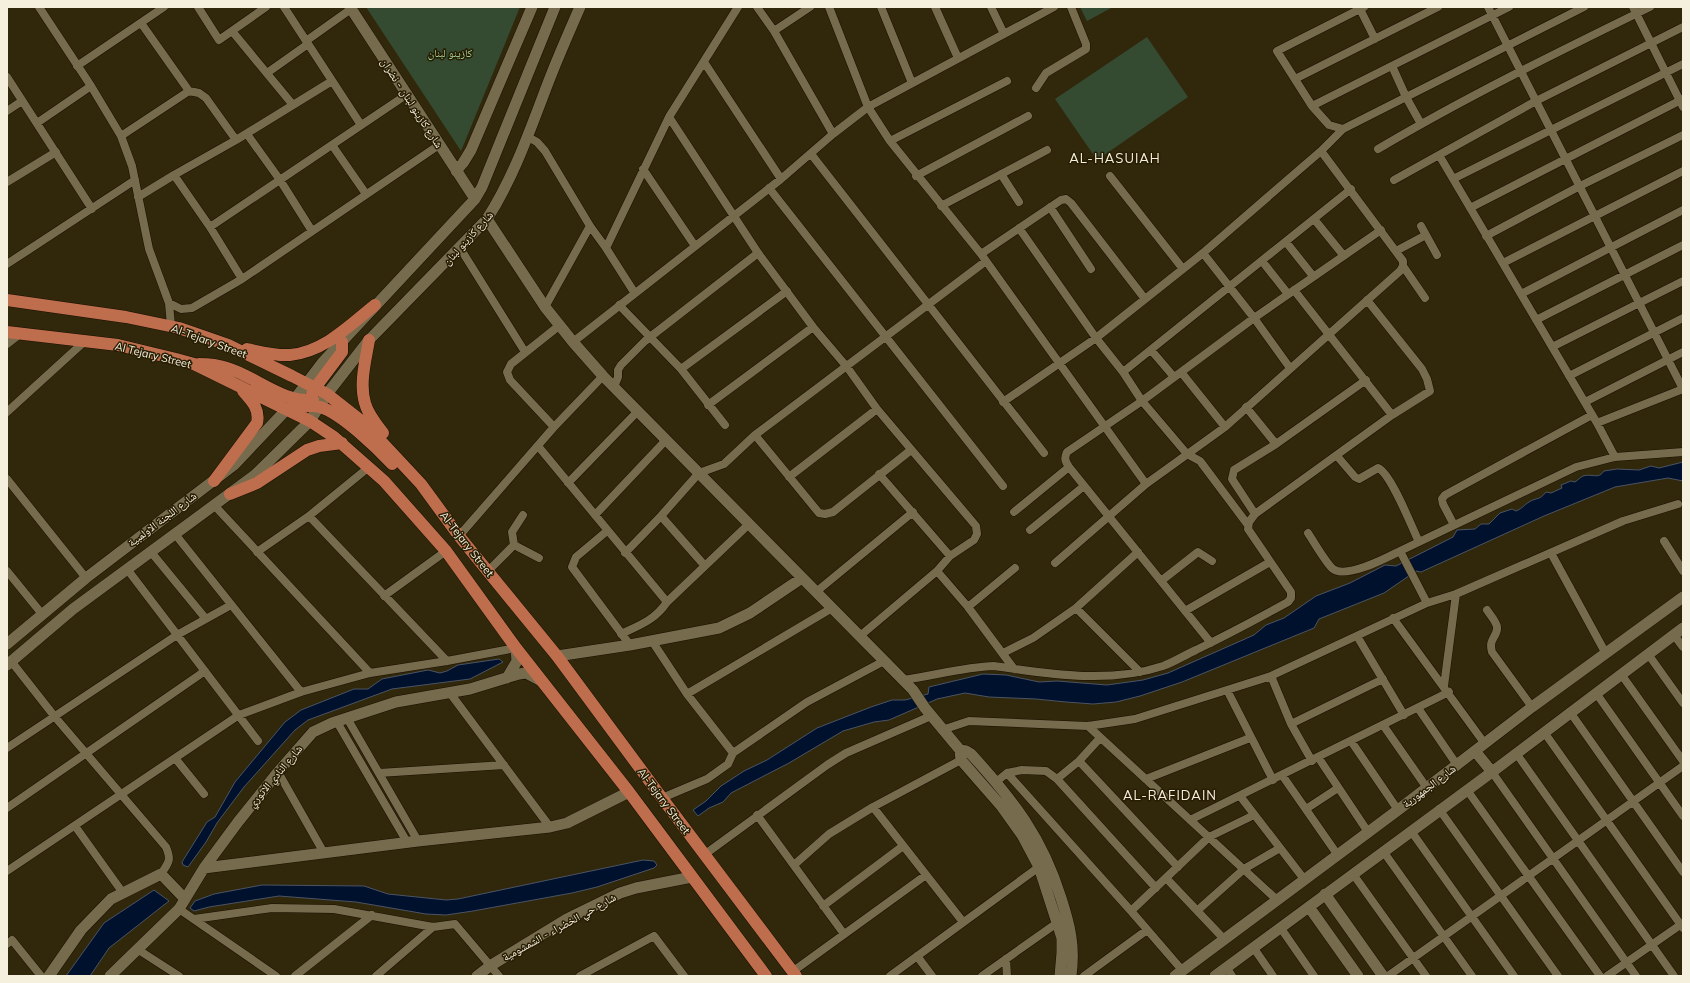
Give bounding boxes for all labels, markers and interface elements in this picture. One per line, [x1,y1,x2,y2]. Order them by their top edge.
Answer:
park label: كازينو لبنان [428,46,473,60]
street label: شارع كازينو لبنان - نضران [378,56,446,150]
district label: AL-HASUIAH [1069,150,1161,166]
street label: شارع كازينو لبنان [440,208,496,268]
street label: Al-Tejary Street [169,321,249,361]
street label: Al Tejary Street [113,339,193,371]
street label: شارع اللجنة الاولمبية [125,489,199,549]
street label: Al-Tejary Street [437,508,497,580]
street label: شارع النادي الاثوري [245,742,307,811]
street label: شارع الجمهورية [1400,761,1458,811]
street label: Al-Tejary Street [635,765,694,837]
district label: AL-RAFIDAIN [1123,787,1217,803]
street label: شارع حي الخضراء - الشمشومية [500,890,619,966]

